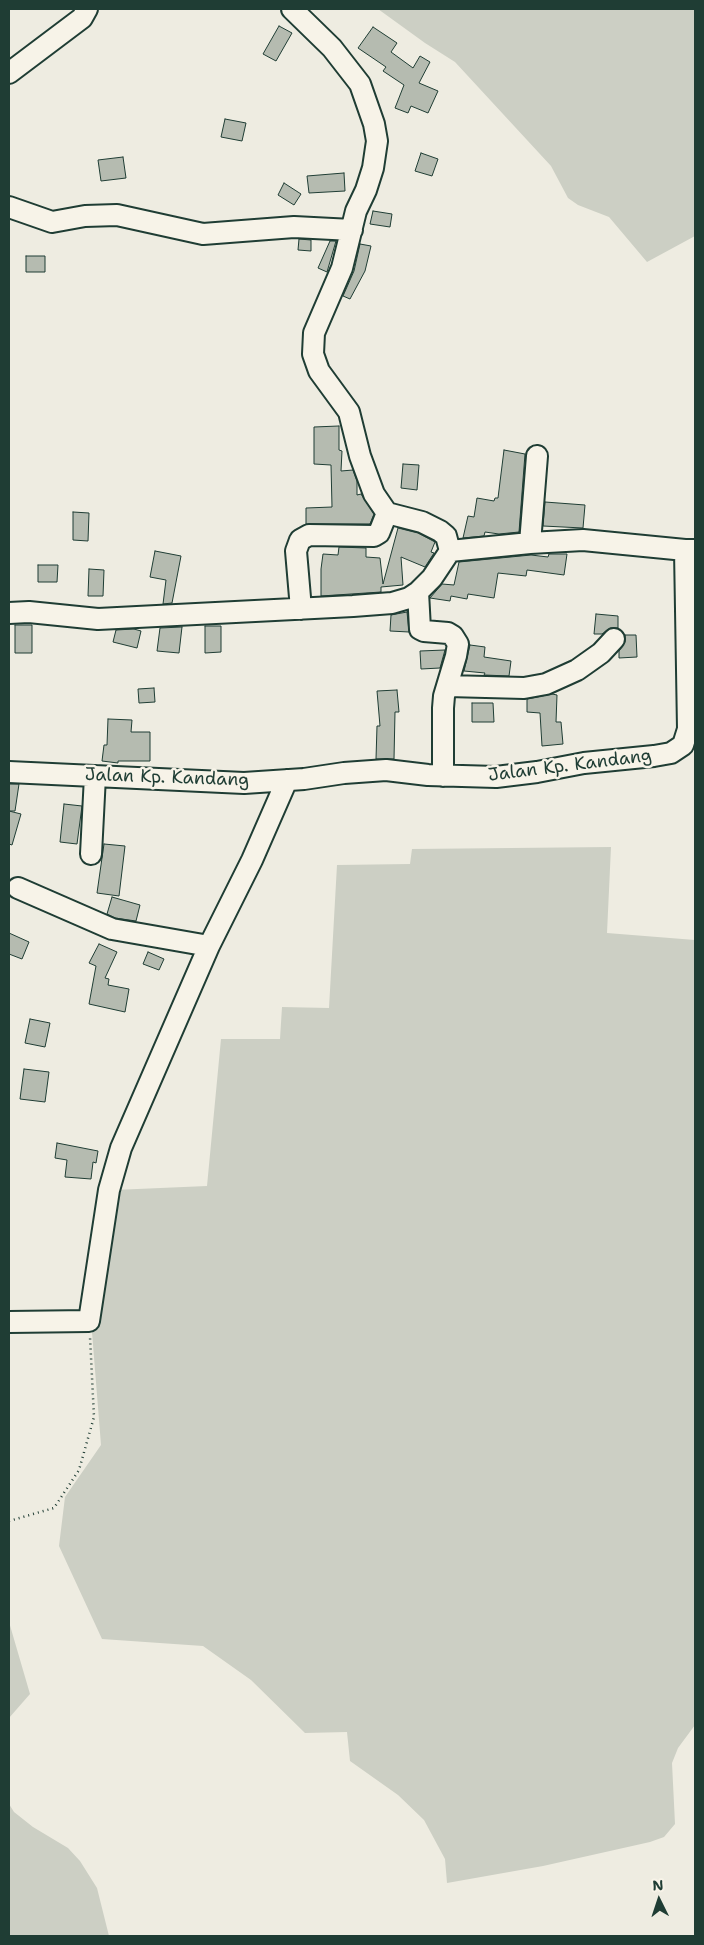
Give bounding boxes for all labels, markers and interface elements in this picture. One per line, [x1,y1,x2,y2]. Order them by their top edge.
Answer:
street label: Jalan Kp. Kandang [487,745,653,787]
street label: Jalan Kp. Kandang [84,764,250,792]
north arrow [634,1875,684,1925]
text: N [652,1876,664,1894]

